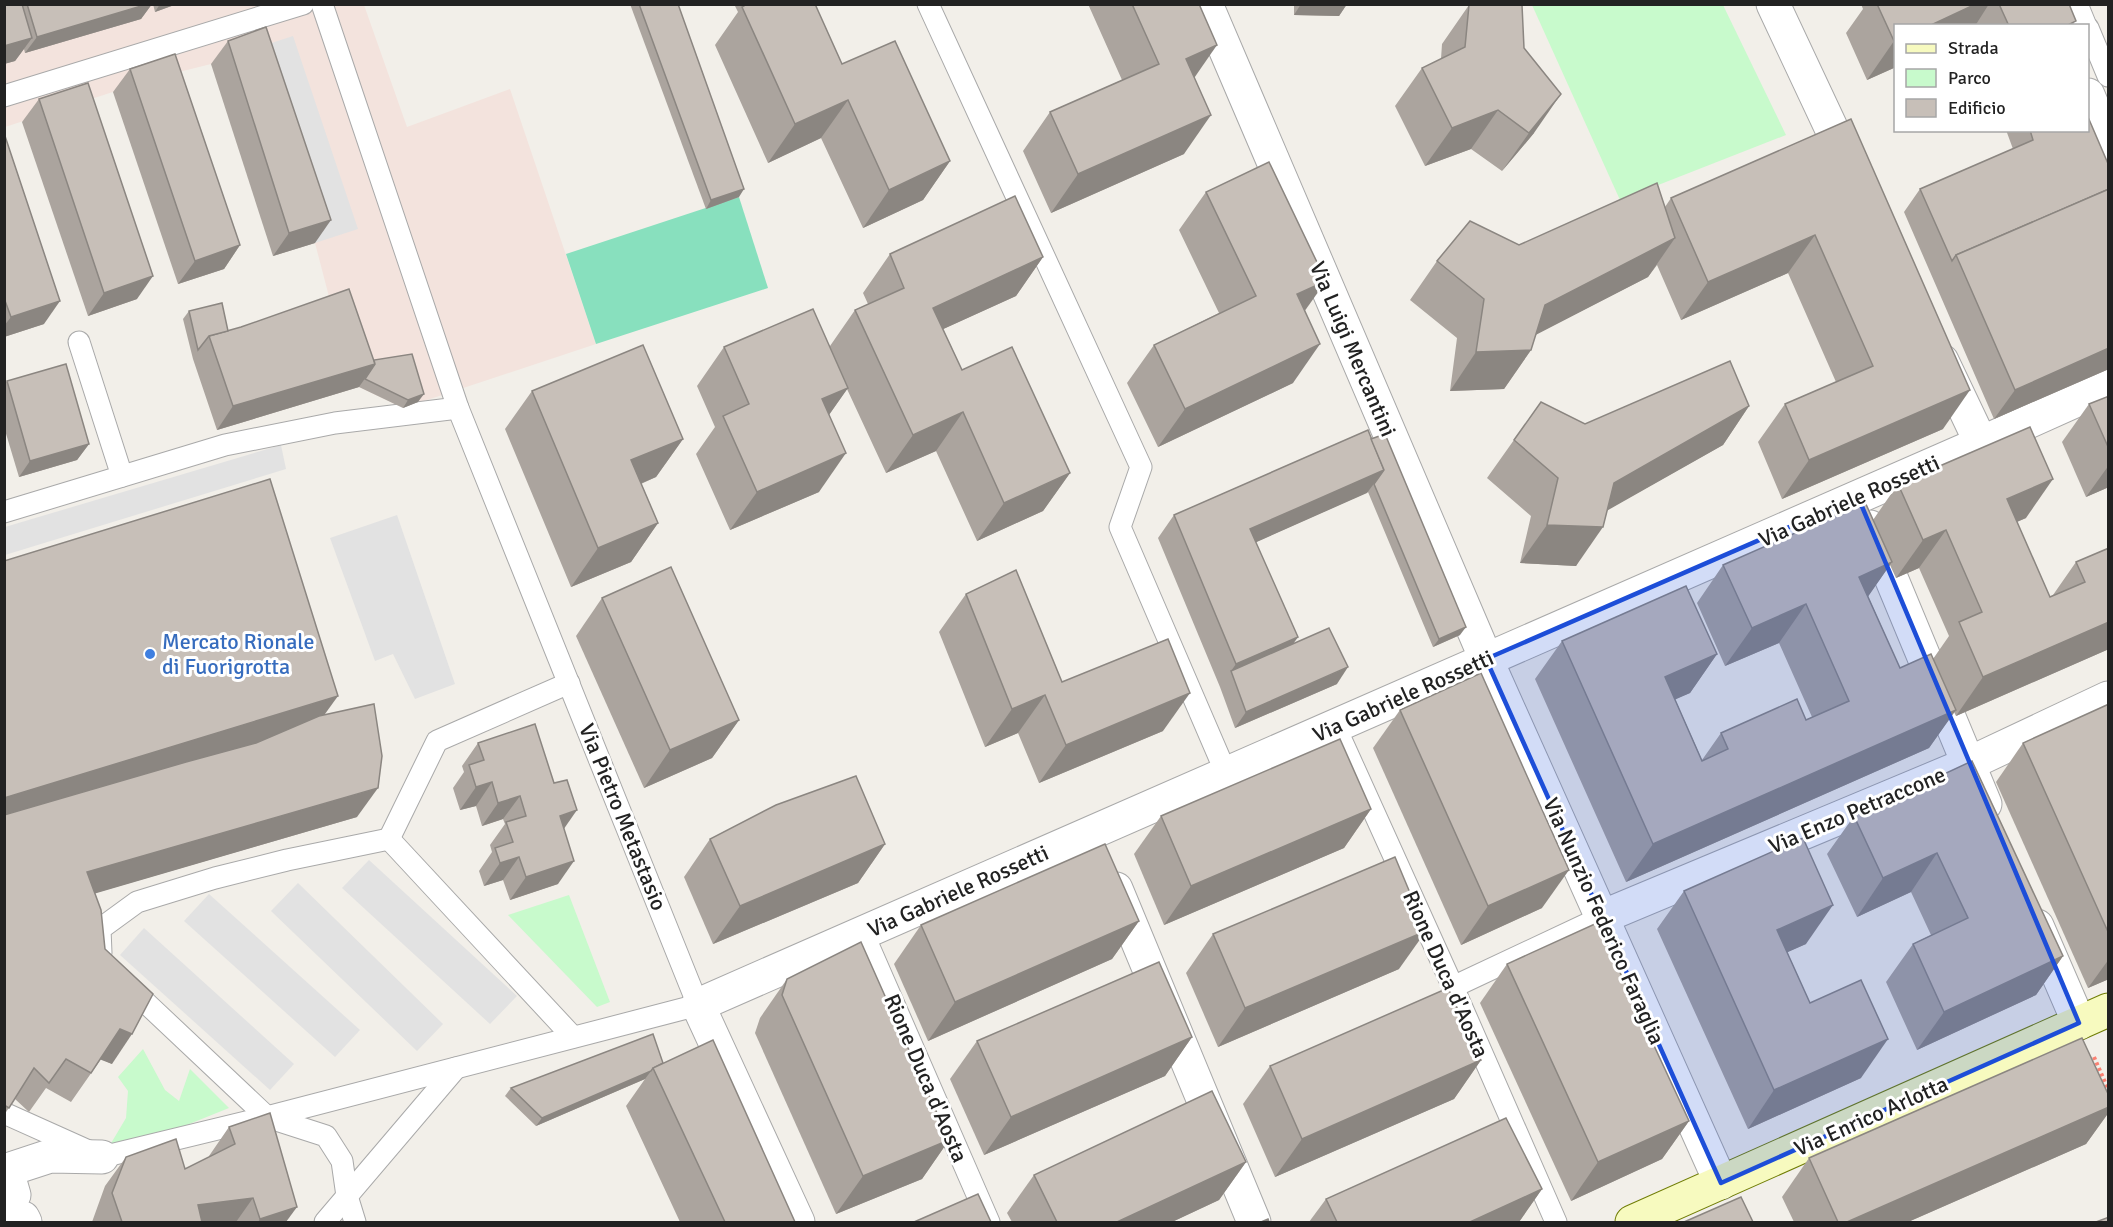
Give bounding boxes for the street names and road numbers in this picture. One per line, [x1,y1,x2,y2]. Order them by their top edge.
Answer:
street label: Via Luigi Mercantini [1304,257,1402,441]
street label: Via Gabriele Rossetti [1754,449,1944,553]
street label: Via Gabriele Rossetti [1308,644,1498,748]
street label: Via Pietro Metastasio [573,720,673,914]
street label: Via Enzo Petraccone [1765,761,1949,859]
street label: Via Nunzio Federico Faraglia [1537,794,1671,1048]
street label: Via Gabriele Rossetti [863,839,1053,943]
street label: Rione Duca d'Aosta [1397,886,1495,1062]
street label: Rione Duca d'Aosta [878,990,974,1166]
street label: Via Enrico Arlotta [1790,1070,1952,1162]

